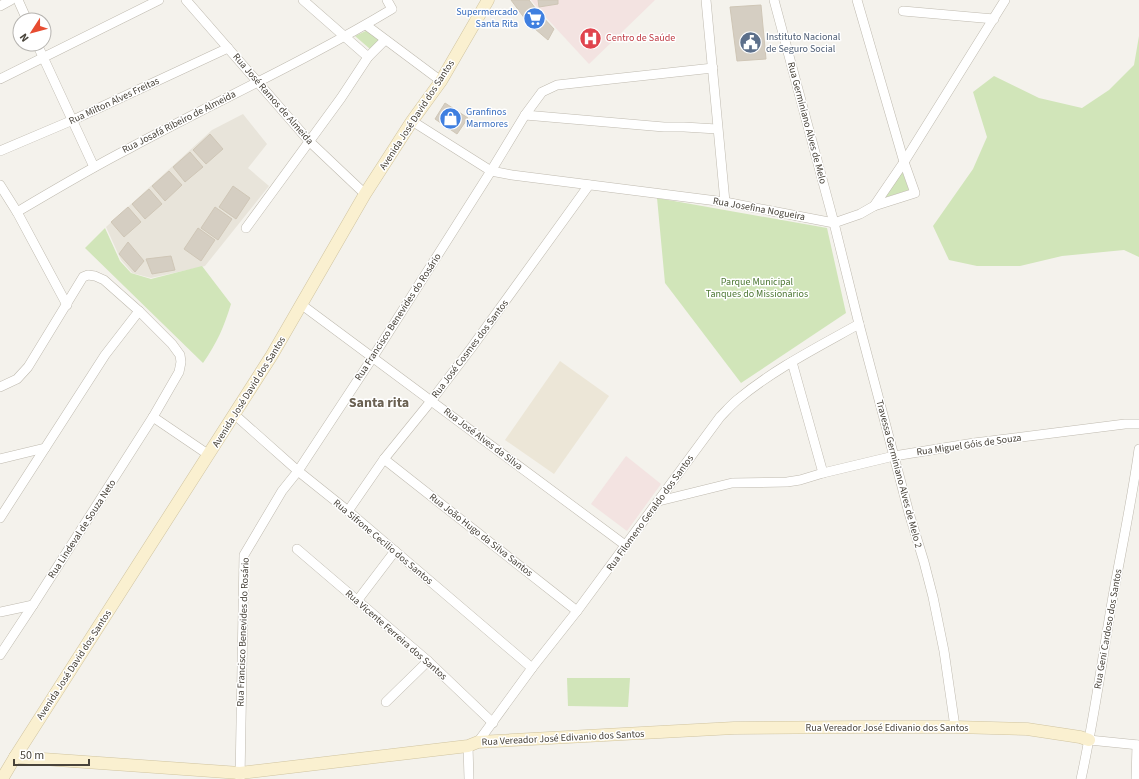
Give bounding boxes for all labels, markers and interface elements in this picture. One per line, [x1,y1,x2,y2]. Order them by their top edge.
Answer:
place label: Supermercado Santa Rita [456,5,518,31]
supermarket icon: Supermercado Santa Rita [521,5,547,31]
north arrow [12,12,52,52]
hospital icon: Centro de Saúde [578,25,604,51]
text: N [16,30,33,45]
public building icon: Instituto Nacional de Seguro Social [738,30,764,56]
place label: Instituto Nacional de Seguro Social [766,30,841,56]
place label: Centro de Saúde [606,31,675,45]
street label: Rua José Ramos de Almeida [229,50,317,148]
street label: Avenida José David dos Santos [376,57,458,173]
street label: Rua Germiniano Alves de Melo [784,60,830,186]
street label: Rua Milton Alves Freitas [67,74,161,128]
street label: Rua Josafá Ribeiro de Almeida [120,87,238,157]
shop icon: Granfinos Marmores [438,105,464,131]
place label: Granfinos Marmores [466,105,508,131]
street label: Rua Josefina Nogueira [712,194,806,224]
street label: Rua Francisco Benevides do Rosário [351,251,445,383]
park label: Parque Municipal Tanques do Missionários [706,275,808,301]
street label: Rua José Cosmes dos Santos [428,297,512,401]
street label: Avenida José David dos Santos [209,334,289,450]
district label: Santa rita [349,393,409,413]
street label: Travessa Germiniano Alves de Melo 2 [872,398,926,550]
street label: Rua José Alves da Silva [441,405,525,473]
street label: Rua Miguel Góis de Souza [916,431,1022,459]
street label: Rua Filomeno Geraldo dos Santos [603,452,697,574]
street label: Rua Lindeval de Souza Neto [45,477,119,581]
street label: Rua João Hugo da Silva Santos [426,490,536,580]
street label: Rua Sifrone Cecilio dos Santos [330,496,436,588]
street label: Rua Francisco Benevides do Rosário [233,557,253,707]
street label: Rua Geni Cardoso dos Santos [1091,568,1125,690]
street label: Rua Vicente Ferreira dos Santos [342,587,450,683]
street label: Avenida José David dos Santos [33,607,115,723]
street label: Rua Vereador José Edivanio dos Santos [806,721,969,735]
street label: Rua Vereador José Edivanio dos Santos [481,727,645,749]
scale bar [14,741,89,767]
text: 50 m [20,747,44,764]

